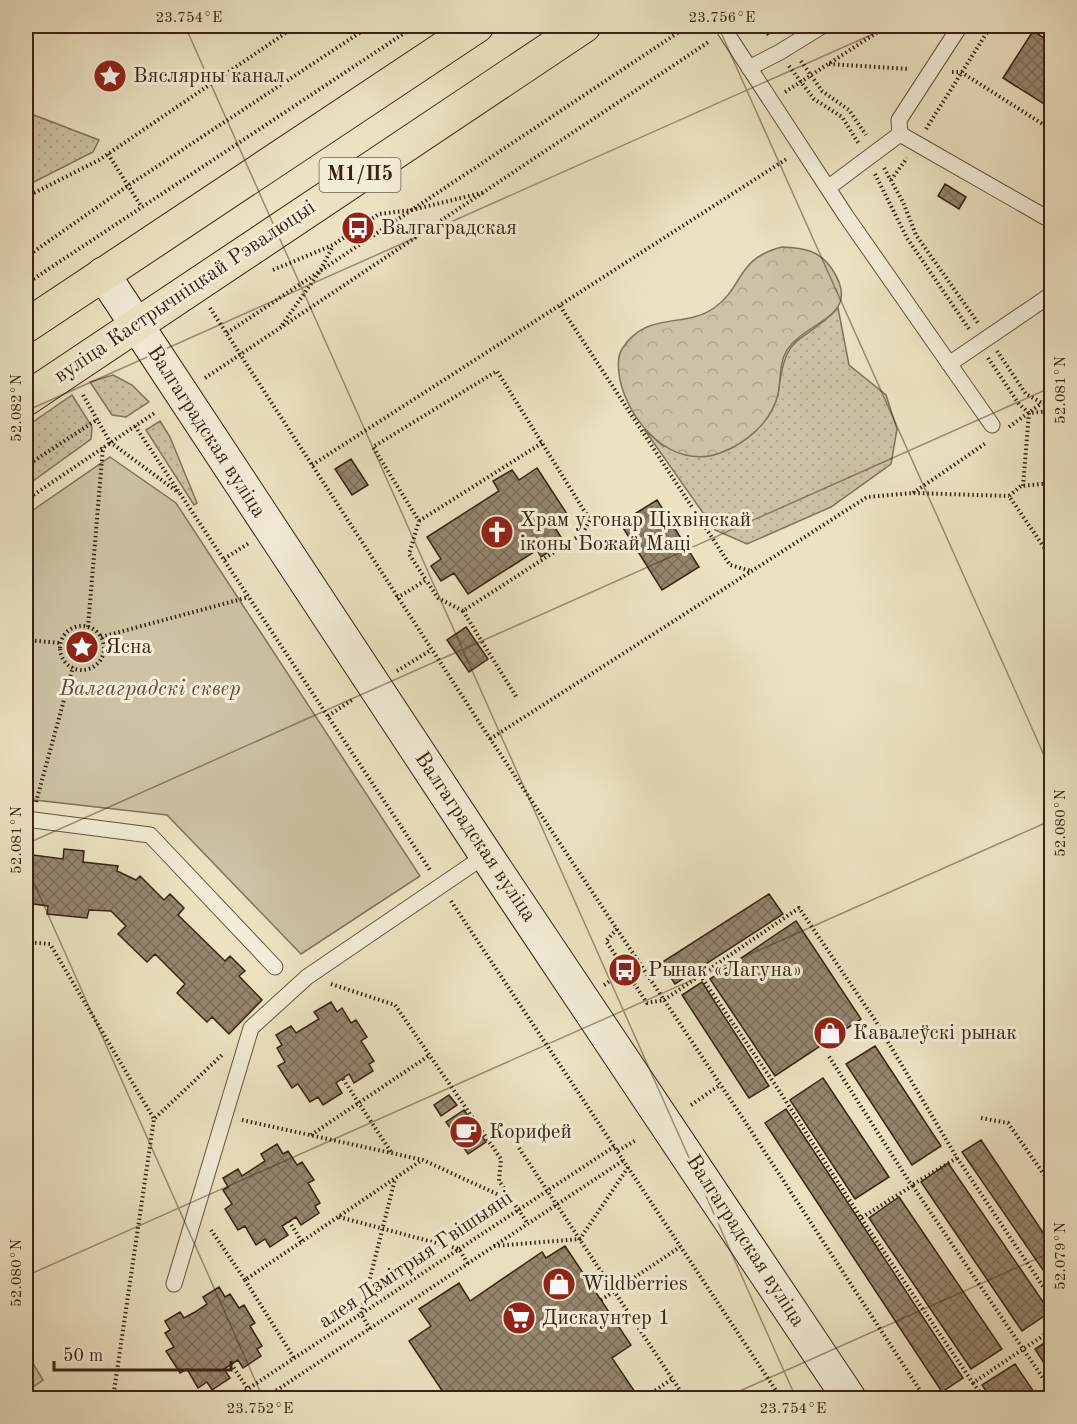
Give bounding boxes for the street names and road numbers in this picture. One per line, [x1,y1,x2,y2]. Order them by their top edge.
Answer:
road number: М1/П5 [320,158,400,192]
street label: вуліца Кастрычніцкай Рэвалюцыі [51,197,319,387]
street label: Валгаградская вуліца [143,342,269,522]
street label: Валгаградская вуліца [410,748,540,926]
street label: Валгаградская вуліца [682,1151,808,1331]
street label: алея Дзмітрыя Гвішыяні [315,1187,517,1333]

